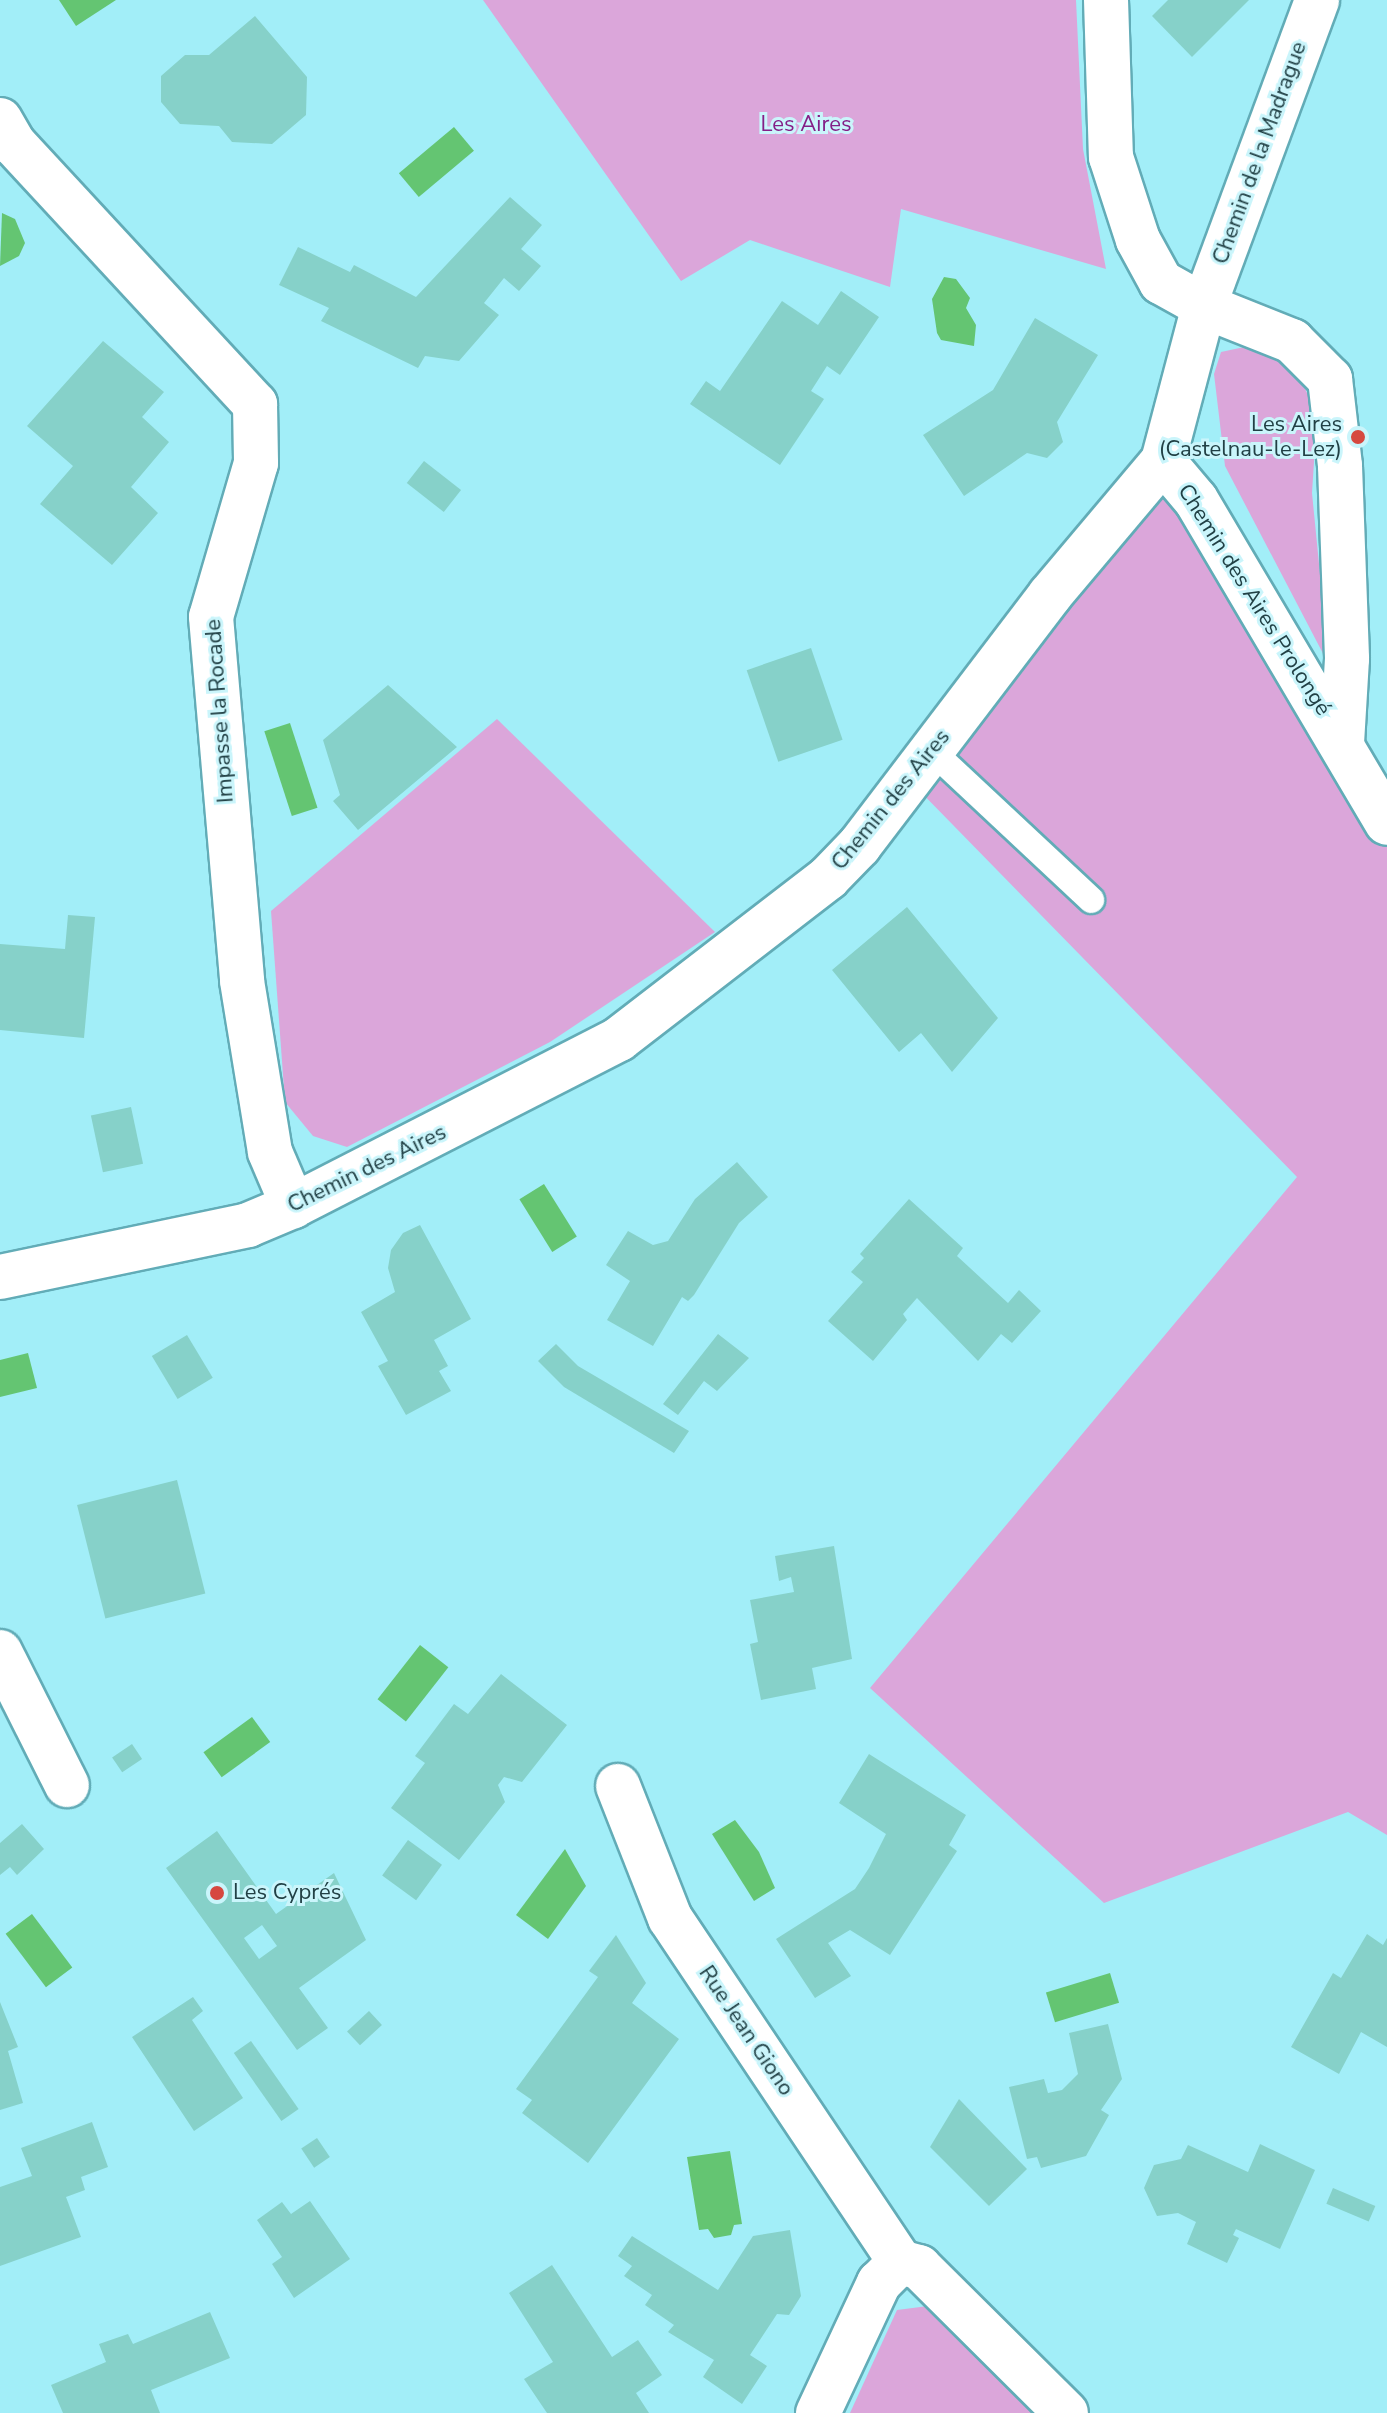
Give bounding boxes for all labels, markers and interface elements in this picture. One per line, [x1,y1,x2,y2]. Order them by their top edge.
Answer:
street label: Chemin de la Madrague [1207,38,1313,268]
park label: Les Aires [761,112,851,138]
place label: Les Aires (Castelnau-le-Lez) [1159,411,1342,462]
marker: Les Aires (Castelnau-le-Lez) [1349,428,1367,446]
street label: Chemin des Aires Prolongé [1172,479,1336,721]
street label: Impasse la Rocade [200,618,240,804]
street label: Chemin des Aires [826,724,956,876]
street label: Chemin des Aires [283,1119,451,1219]
place label: Les Cyprés [233,1880,341,1906]
marker: Les Cyprés [208,1884,226,1902]
street label: Rue Jean Giono [693,1961,799,2101]

